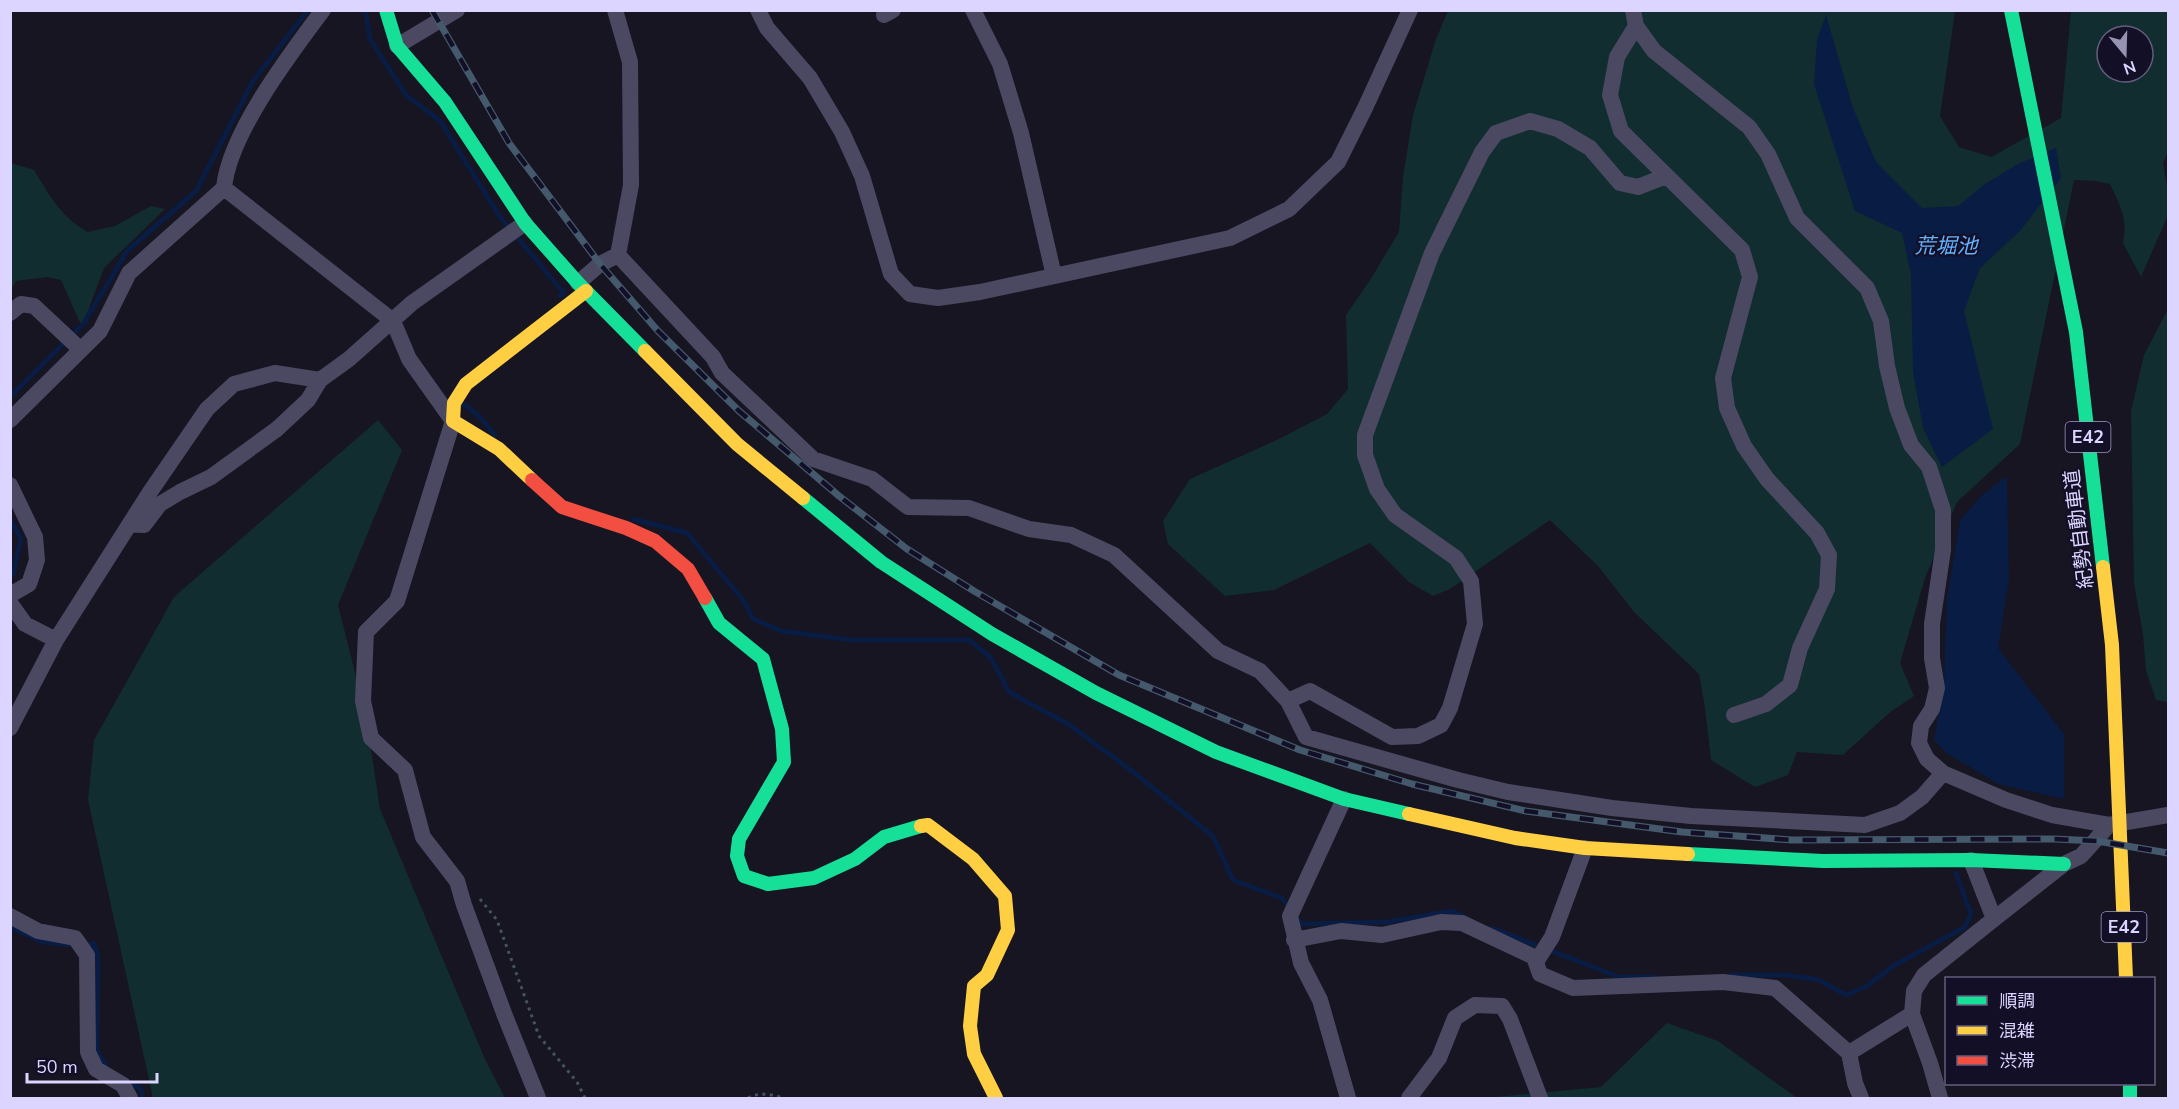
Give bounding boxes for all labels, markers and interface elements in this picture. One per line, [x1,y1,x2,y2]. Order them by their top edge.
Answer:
north arrow [2095,24,2155,84]
text: N [2120,55,2139,80]
water label: 荒堀池 [1915,232,1979,260]
road number: E42 [2066,422,2110,452]
street label: 紀勢自動車道 [2058,468,2100,590]
road number: E42 [2102,912,2146,942]
legend [1945,977,2155,1085]
text: 順調 [1999,989,2035,1013]
text: 混雑 [1999,1019,2035,1043]
scale bar [27,1046,158,1084]
text: 渋滞 [1999,1049,2035,1073]
text: 50 m [36,1055,78,1079]

